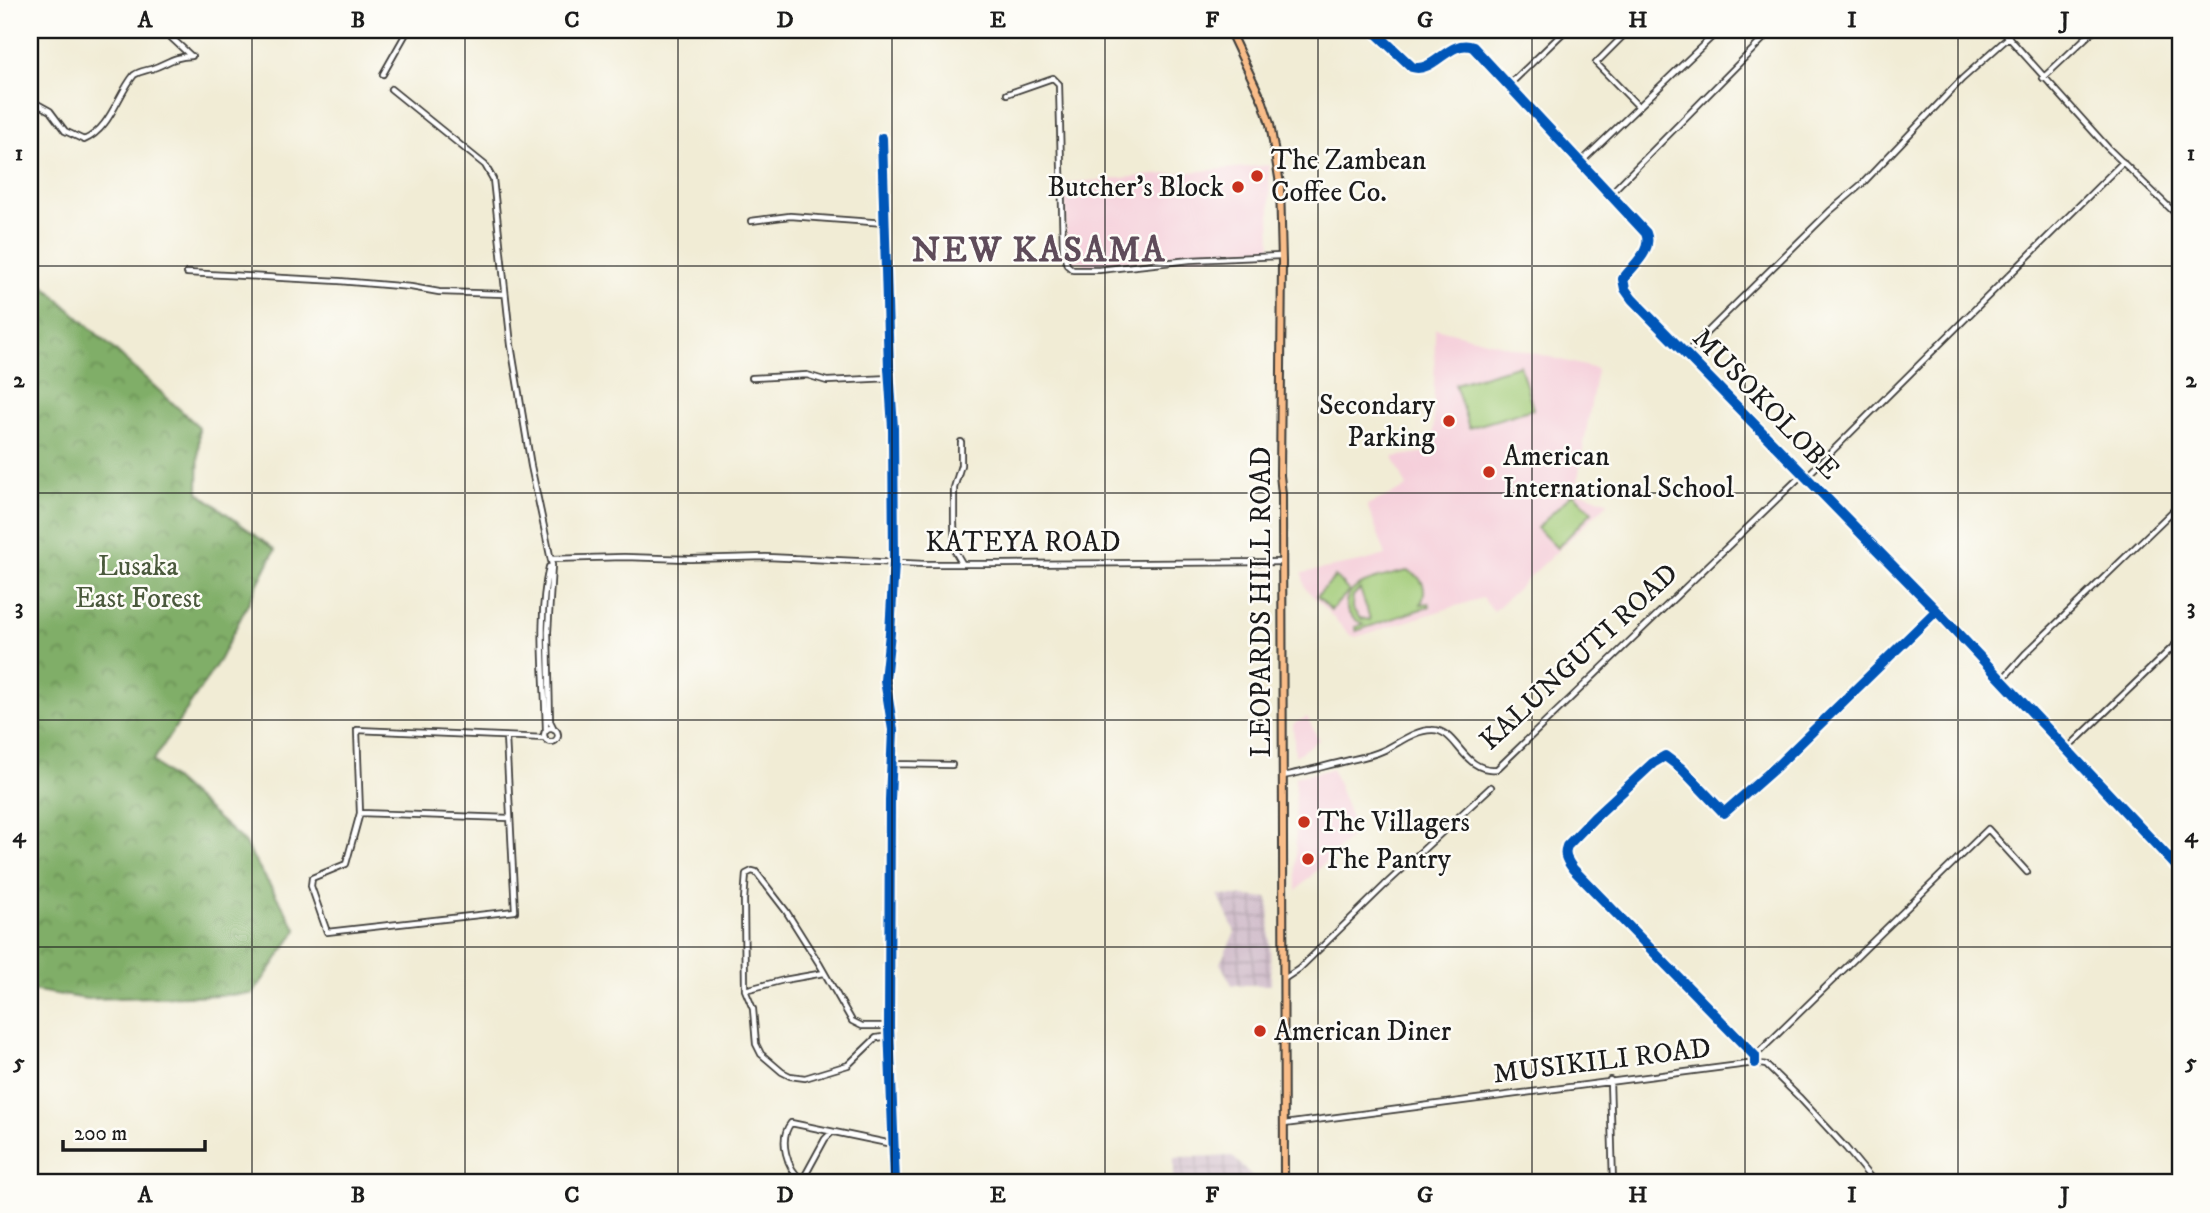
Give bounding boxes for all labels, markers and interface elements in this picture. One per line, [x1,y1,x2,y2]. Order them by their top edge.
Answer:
text: A [137,6,154,35]
text: B [351,6,365,35]
text: C [564,6,580,35]
text: D [776,6,794,35]
text: E [990,6,1006,35]
text: F [1205,6,1220,35]
text: G [1417,6,1433,35]
text: H [1628,6,1648,35]
text: I [1847,6,1857,35]
text: J [2057,6,2070,35]
text: 1 [15,139,23,168]
text: 1 [2187,139,2195,168]
place label: The Zambean Coffee Co. [1271,143,1427,210]
marker: The Zambean Coffee Co. [1249,168,1265,184]
place label: Butcher's Block [1048,170,1224,205]
marker: Butcher's Block [1230,179,1246,195]
district label: NEW KASAMA [912,229,1166,273]
street label: MUSOKOLOBE [1685,321,1847,487]
text: 2 [13,366,25,395]
text: 2 [2185,366,2197,395]
place label: Secondary Parking [1319,388,1436,455]
marker: Secondary Parking [1441,413,1457,429]
place label: American International School [1503,439,1735,506]
street label: LEOPARDS HILL ROAD [1244,446,1279,758]
marker: American International School [1481,464,1497,480]
street label: KATEYA ROAD [925,525,1121,560]
park label: Lusaka East Forest [75,549,201,616]
street label: KALUNGUTI ROAD [1473,556,1685,758]
text: 3 [15,593,23,622]
text: 3 [2187,593,2195,622]
place label: The Villagers [1318,805,1470,840]
marker: The Villagers [1296,814,1312,830]
text: 4 [12,821,27,850]
text: 4 [2184,821,2199,850]
place label: The Pantry [1322,842,1451,877]
marker: The Pantry [1300,851,1316,867]
place label: American Diner [1274,1014,1452,1049]
marker: American Diner [1252,1023,1268,1039]
street label: MUSIKILI ROAD [1491,1030,1713,1092]
text: 5 [12,1048,25,1077]
text: 5 [2184,1048,2197,1077]
scale bar [63,1108,205,1152]
text: 200 m [74,1121,127,1147]
text: A [137,1181,154,1210]
text: B [351,1181,365,1210]
text: C [564,1181,580,1210]
text: D [776,1181,794,1210]
text: E [990,1181,1006,1210]
text: F [1205,1181,1220,1210]
text: G [1417,1181,1433,1210]
text: H [1628,1181,1648,1210]
text: I [1847,1181,1857,1210]
text: J [2057,1181,2070,1210]

